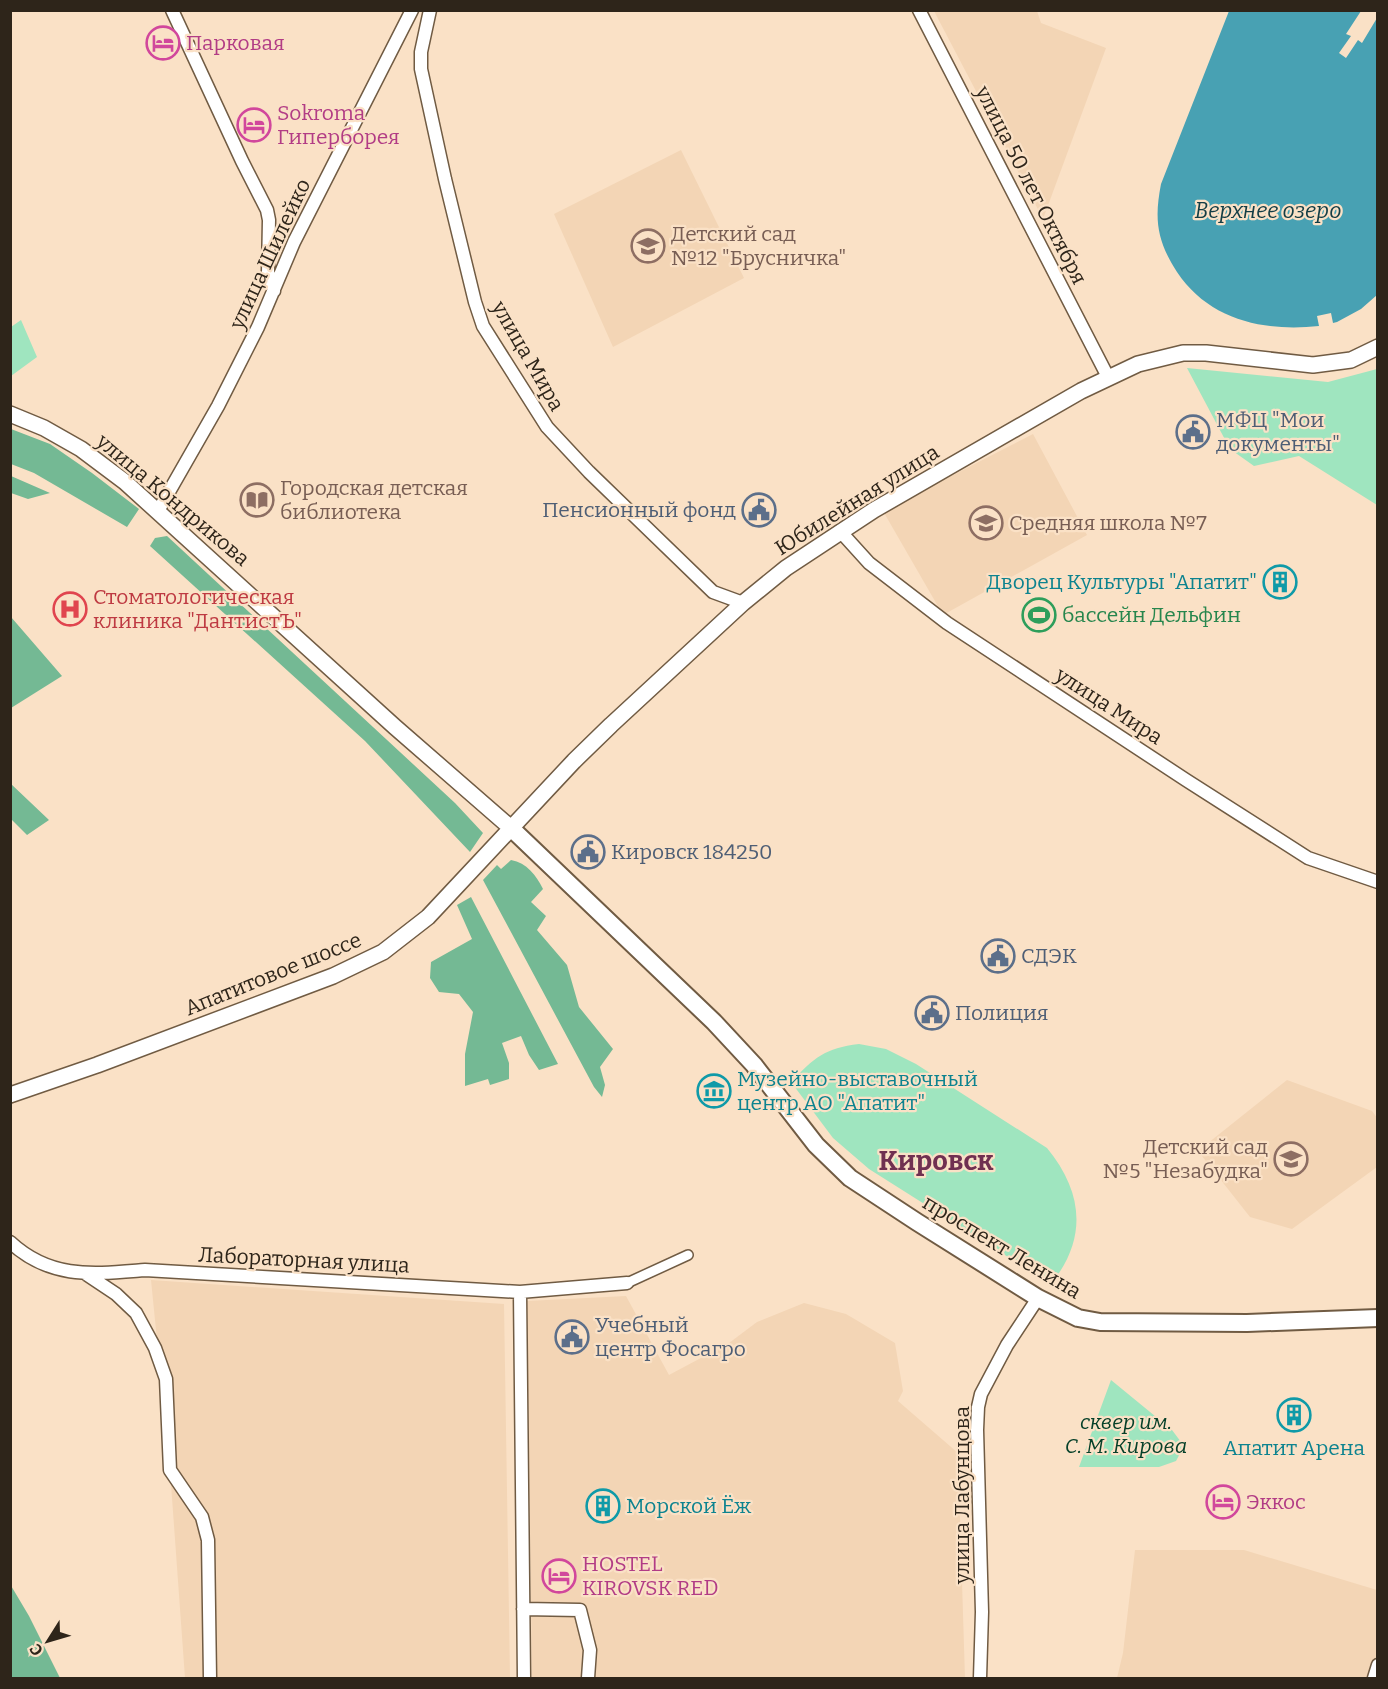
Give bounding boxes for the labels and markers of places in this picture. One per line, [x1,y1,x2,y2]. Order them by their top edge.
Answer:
hotel icon: Парковая [145,25,181,61]
place label: Парковая [186,30,285,56]
place label: Sokroma Гиперборея [277,100,400,150]
hotel icon: Sokroma Гиперборея [236,107,272,143]
place label: Детский сад №12 "Брусничка" [671,221,846,271]
school or university icon: Детский сад №12 "Брусничка" [630,228,666,264]
place label: МФЦ "Мои документы" [1216,407,1340,457]
public building icon: МФЦ "Мои документы" [1175,414,1211,450]
place label: Городская детская библиотека [280,475,468,525]
library icon: Городская детская библиотека [239,482,275,518]
public building icon: Пенсионный фонд [741,492,777,528]
place label: Пенсионный фонд [542,497,736,523]
school or university icon: Средняя школа №7 [968,505,1004,541]
place label: Средняя школа №7 [1009,510,1207,536]
building icon: Дворец Культуры "Апатит" [1262,564,1298,600]
place label: Дворец Культуры "Апатит" [986,569,1257,595]
place label: Стоматологическая клиника "ДантистЪ" [93,584,302,634]
hospital icon: Стоматологическая клиника "ДантистЪ" [52,591,88,627]
sports icon: бассейн Дельфин [1021,597,1057,633]
place label: бассейн Дельфин [1062,602,1241,628]
public building icon: Кировск 184250 [570,834,606,870]
place label: Кировск 184250 [611,839,772,865]
public building icon: СДЭК [980,938,1016,974]
place label: СДЭК [1021,943,1077,969]
public building icon: Полиция [914,995,950,1031]
place label: Полиция [955,1000,1048,1026]
place label: Музейно-выставочный центр АО "Апатит" [737,1066,978,1116]
museum icon: Музейно-выставочный центр АО "Апатит" [696,1073,732,1109]
place label: Детский сад №5 "Незабудка" [1103,1134,1268,1184]
school or university icon: Детский сад №5 "Незабудка" [1273,1141,1309,1177]
place label: Учебный центр Фосагро [595,1312,746,1362]
public building icon: Учебный центр Фосагро [554,1319,590,1355]
building icon: Апатит Арена [1276,1397,1312,1433]
place label: Апатит Арена [1223,1435,1366,1461]
hotel icon: Эккос [1205,1484,1241,1520]
building icon: Морской Ёж [585,1488,621,1524]
place label: Эккос [1246,1489,1306,1515]
place label: Морской Ёж [626,1493,752,1519]
place label: HOSTEL KIROVSK RED [582,1551,718,1601]
hotel icon: HOSTEL KIROVSK RED [541,1558,577,1594]

